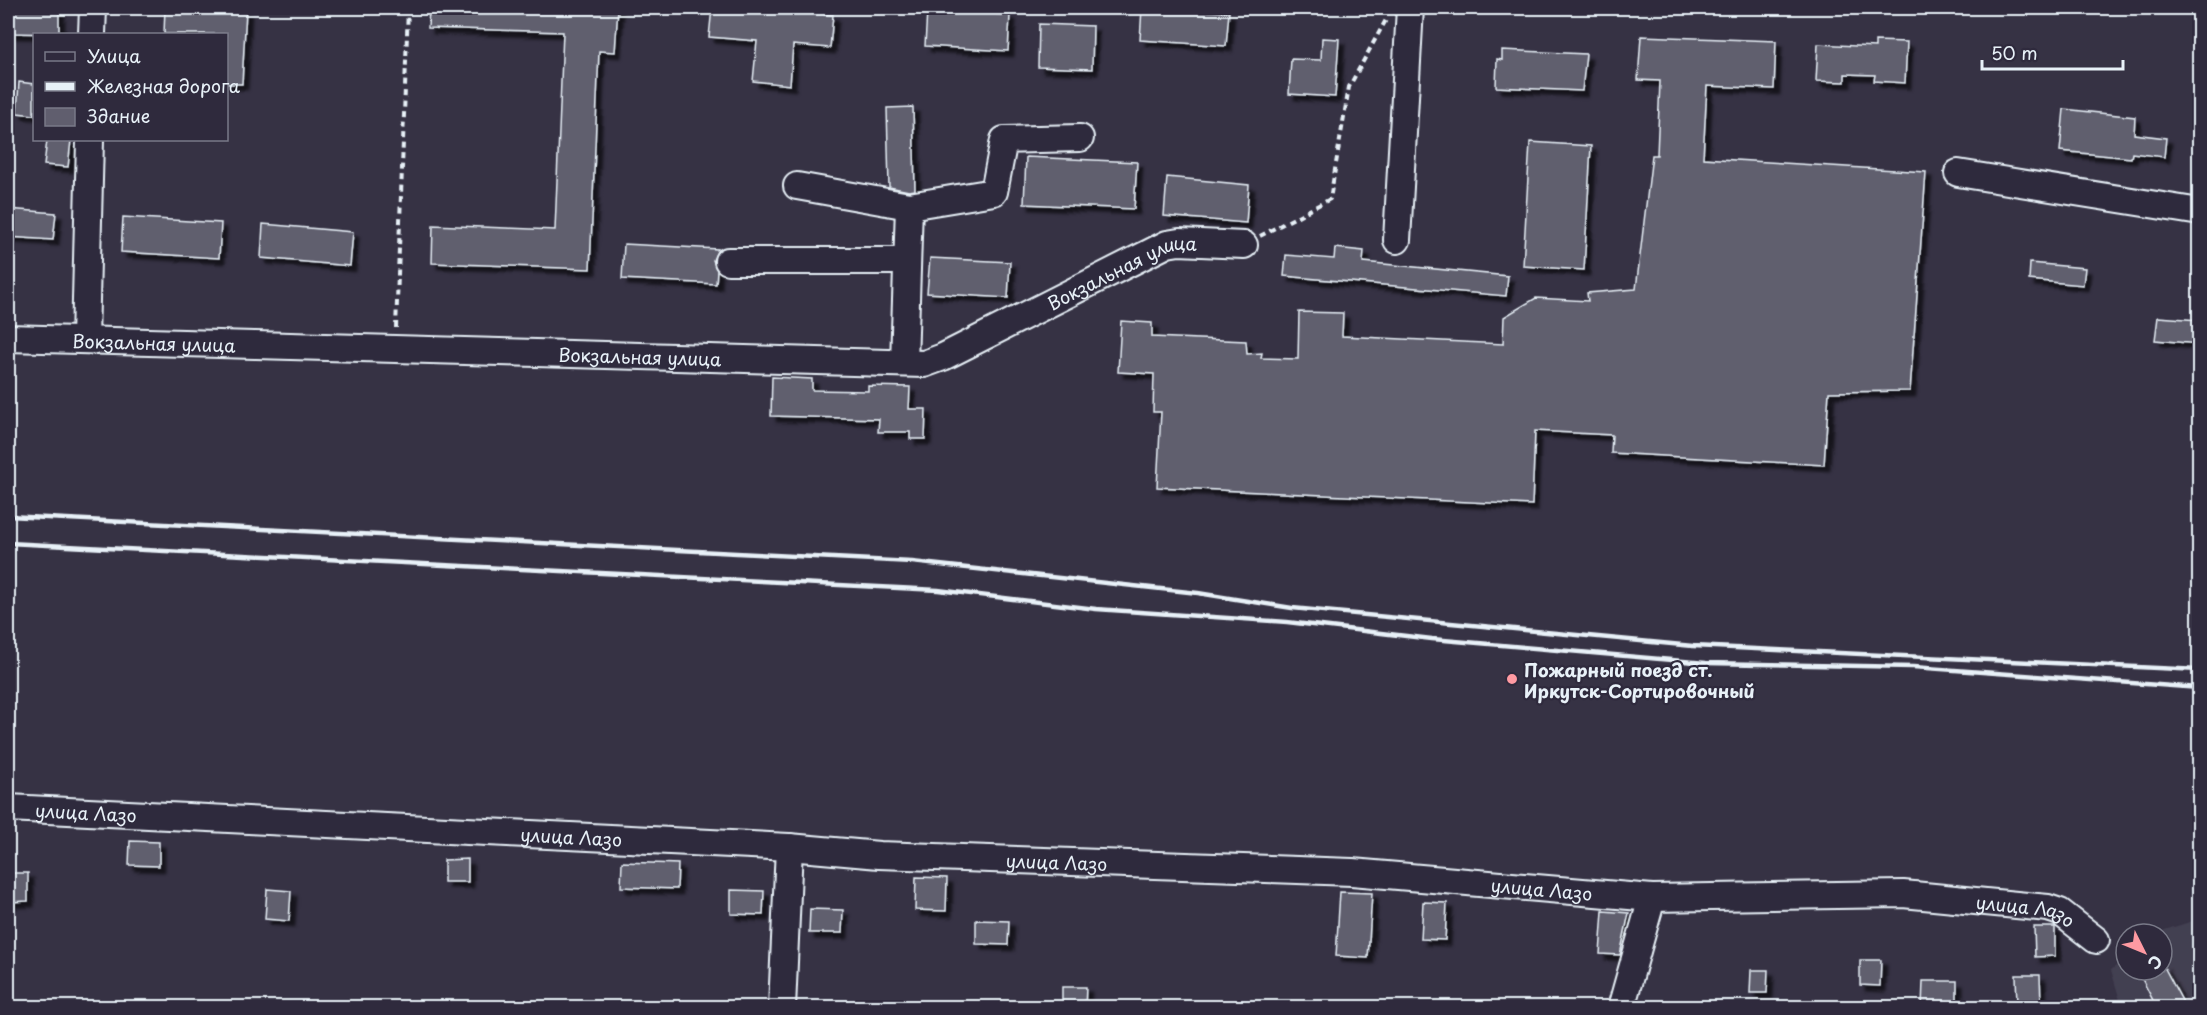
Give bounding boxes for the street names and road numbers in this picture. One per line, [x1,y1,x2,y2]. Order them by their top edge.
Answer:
street label: Вокзальная улица [1042,228,1198,316]
street label: Вокзальная улица [72,326,237,358]
street label: Вокзальная улица [558,340,722,372]
street label: улица Лазо [34,796,137,828]
street label: улица Лазо [520,820,623,852]
street label: улица Лазо [1005,846,1108,877]
street label: улица Лазо [1490,871,1593,906]
street label: улица Лазо [1975,888,2082,933]

